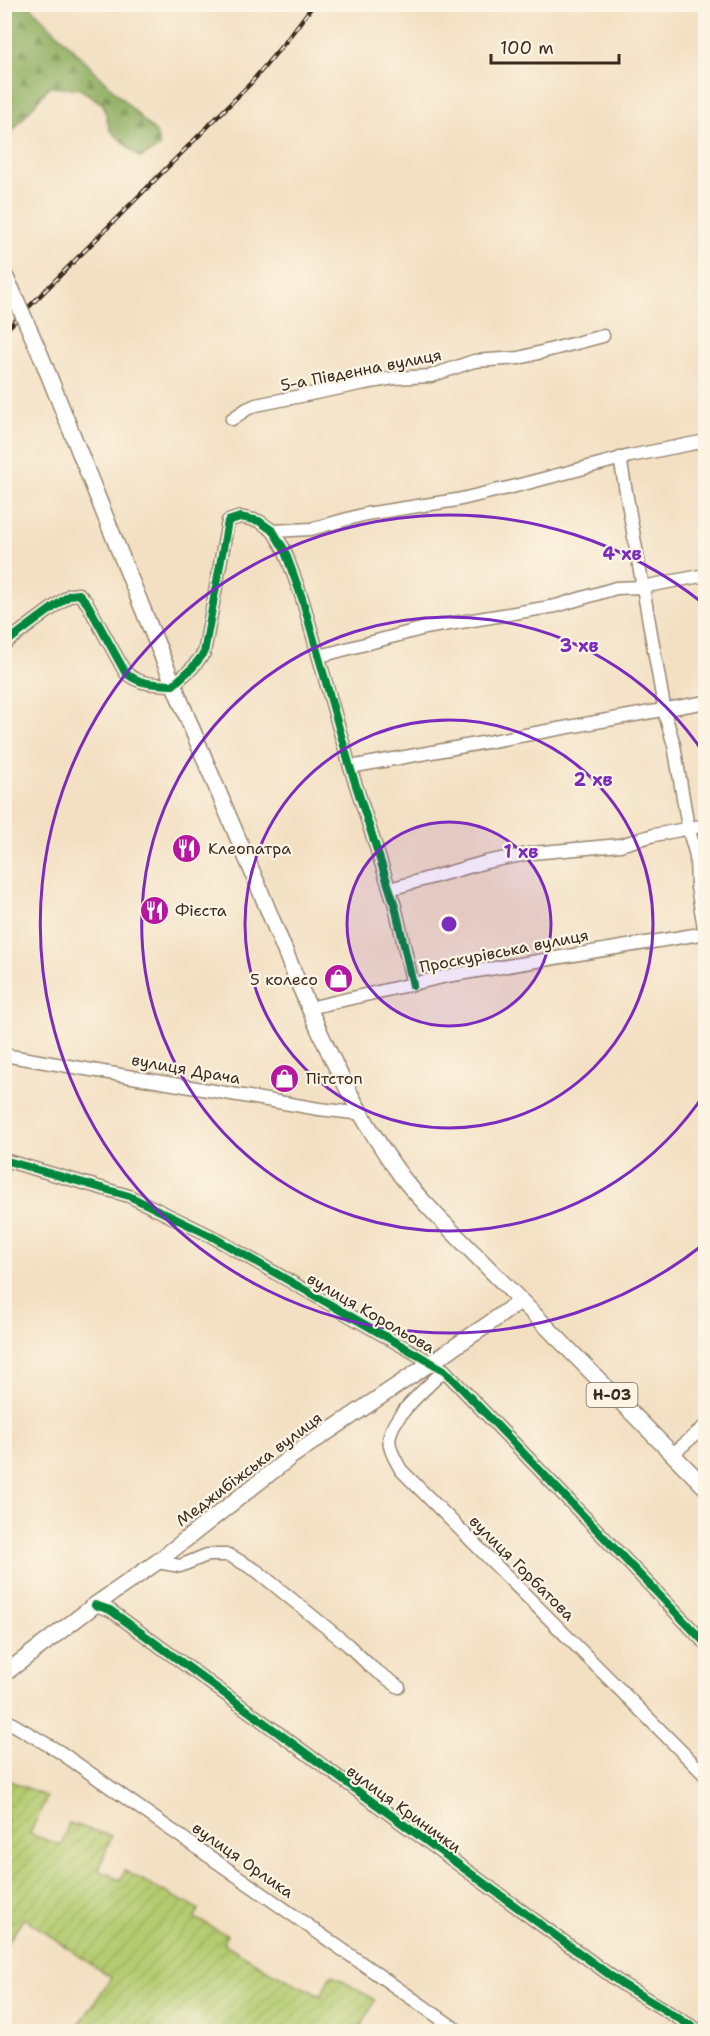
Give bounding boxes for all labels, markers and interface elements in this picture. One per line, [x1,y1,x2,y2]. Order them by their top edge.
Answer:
scale bar [491,27,618,65]
text: 100 m [500,36,554,60]
street label: 5-а Південна вулиця [279,344,443,396]
text: 4 хв [602,542,642,566]
text: 3 хв [559,634,599,658]
text: 2 хв [573,768,613,792]
restaurant icon: Клеопатра [171,832,203,864]
place label: Клеопатра [208,838,291,859]
text: 1 хв [504,840,538,864]
restaurant icon: Фієста [138,894,170,926]
place label: Фієста [175,900,227,921]
centre of rings [439,914,459,934]
street label: Проскурівська вулиця [418,924,590,978]
shop icon: 5 колесо [323,963,355,995]
place label: 5 колесо [250,969,318,990]
street label: вулиця Драча [130,1049,242,1089]
shop icon: Пітстоп [269,1062,301,1094]
place label: Пітстоп [306,1068,363,1089]
street label: вулиця Корольова [303,1268,439,1358]
road number: Н-03 [586,1383,638,1407]
street label: Меджибіжська вулиця [172,1407,326,1531]
street label: вулиця Горбатова [465,1511,579,1625]
street label: вулиця Кринички [342,1760,466,1858]
street label: вулиця Орлика [188,1817,298,1903]

